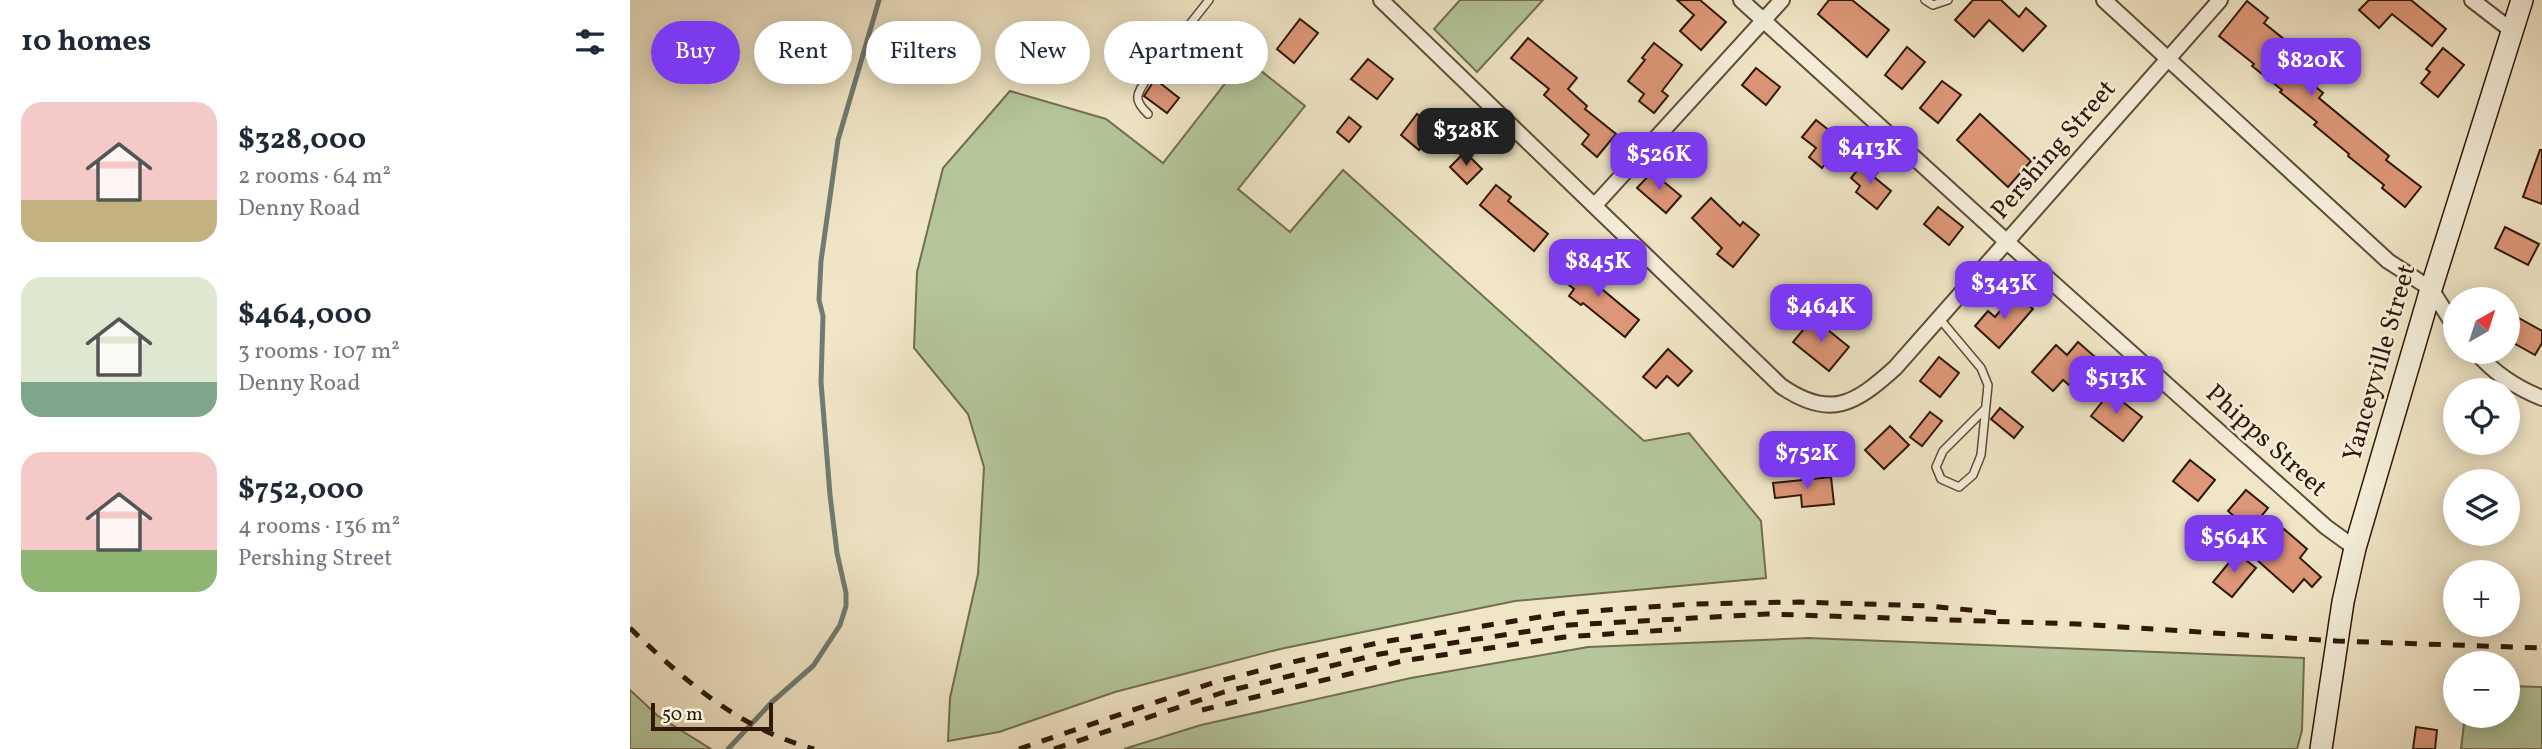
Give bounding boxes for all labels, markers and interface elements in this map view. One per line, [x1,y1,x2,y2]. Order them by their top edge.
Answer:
text: 10 homes [21,21,151,63]
chip: Buy [651,21,740,84]
chip: Rent [754,21,852,84]
chip: Filters [866,21,981,84]
chip: New [995,21,1090,84]
chip: Apartment [1104,21,1268,84]
icon: filters [571,23,609,61]
pin: $820K [2262,38,2360,98]
text: $820K [2277,45,2345,77]
street label: Pershing Street [1983,72,2125,228]
pin: $328K [1417,108,1515,168]
text: $328K [1433,115,1499,147]
text: $328,000 [238,119,366,161]
pin: $413K [1821,127,1919,186]
icon: home [77,130,161,214]
pin: $526K [1610,132,1708,192]
text: $413K [1838,133,1902,165]
text: $526K [1626,139,1692,171]
text: 2 rooms · 64 m² [238,161,391,193]
text: Denny Road [238,193,361,225]
pin: $845K [1549,240,1647,299]
text: $845K [1565,246,1631,278]
street label: Yanceyville Street [2335,260,2425,466]
pin: $343K [1955,262,2053,321]
text: $343K [1971,268,2037,300]
pin: $464K [1772,284,1870,344]
north arrow [2443,287,2520,364]
map controls [2443,287,2520,728]
text: $464K [1786,291,1856,323]
text: $464,000 [238,294,372,336]
icon: home [77,305,161,389]
text: 3 rooms · 107 m² [238,336,400,368]
pin: $513K [2067,356,2165,416]
text: $513K [2085,363,2147,395]
text: Denny Road [238,368,361,400]
street label: Phipps Street [2197,377,2335,505]
button: locate [2443,378,2520,455]
pin: $752K [1758,432,1856,491]
text: $752K [1775,438,1839,470]
text: $752,000 [238,469,364,511]
button: layers [2443,469,2520,546]
icon: home [77,480,161,564]
text: 4 rooms · 136 m² [238,511,400,543]
pin: $564K [2185,516,2283,575]
text: $564K [2201,522,2267,554]
text: Pershing Street [238,543,392,575]
button: + [2443,560,2520,637]
button: − [2443,651,2520,728]
scale bar [651,700,774,732]
text: 50 m [662,702,703,728]

